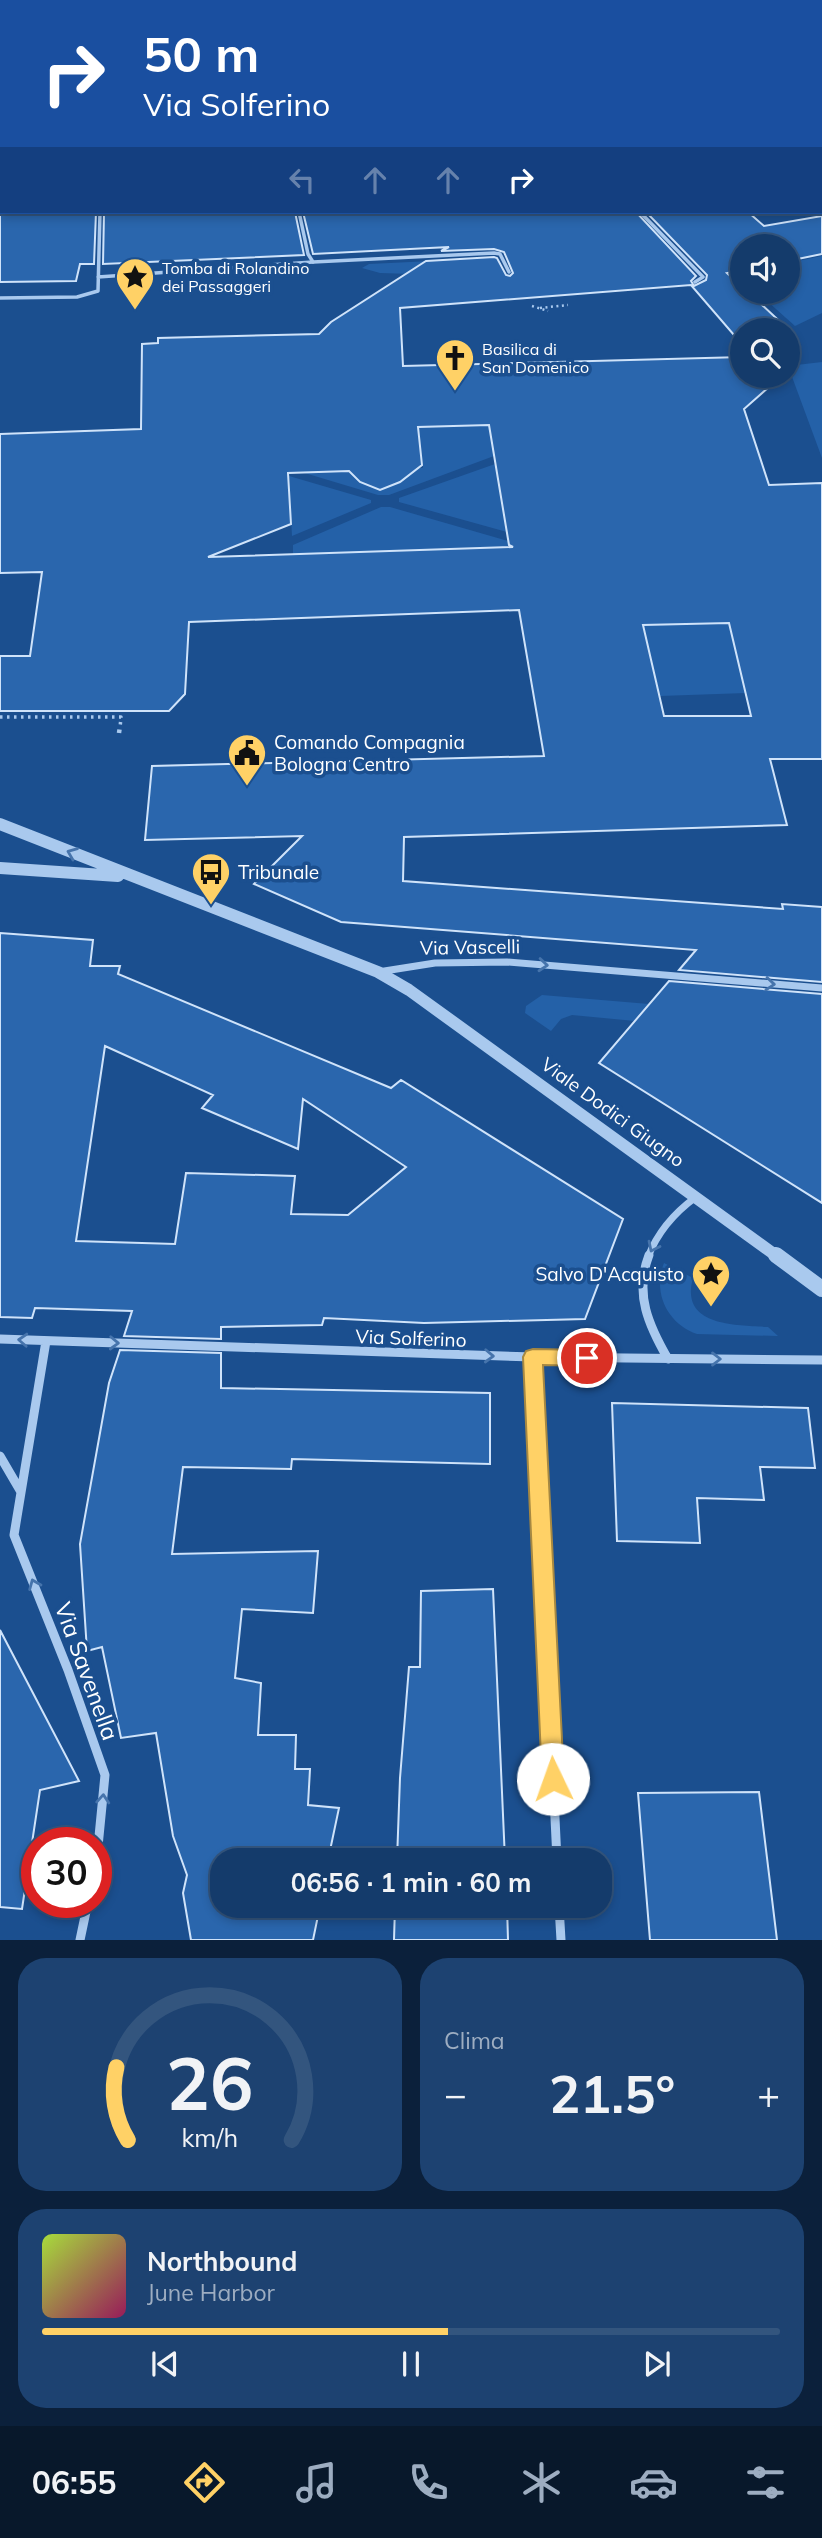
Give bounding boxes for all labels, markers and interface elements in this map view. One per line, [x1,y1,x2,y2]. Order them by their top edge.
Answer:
text: 50 m [143,23,259,84]
icon: right [28,28,119,119]
text: Via Solferino [143,84,330,124]
icon: left [283,161,321,199]
icon: ahead [356,161,394,199]
icon: ahead [429,161,467,199]
icon: right [502,161,540,199]
map controls [730,234,800,388]
button: sound [730,234,800,304]
place icon: Tomba di Rolandino dei Passaggeri [114,256,156,311]
place label: Tomba di Rolandino dei Passaggeri [162,258,309,296]
button: search [730,318,800,388]
church icon: Basilica di San Domenico [434,337,476,392]
place label: Basilica di San Domenico [482,339,589,377]
place label: Comando Compagnia Bologna Centro [274,730,465,776]
public building icon: Comando Compagnia Bologna Centro [226,732,268,787]
one-way arrow [67,847,79,861]
bus stop icon: Tribunale [190,851,232,906]
place label: Tribunale [238,860,319,884]
street label: Via Vascelli [420,934,520,960]
one-way arrow [538,957,549,972]
one-way arrow [764,976,775,991]
street label: Viale Dodici Giugno [537,1052,689,1172]
one-way arrow [647,1240,661,1252]
place icon: Salvo D'Acquisto [690,1253,732,1308]
place label: Salvo D'Acquisto [535,1262,684,1286]
street label: Via Solferino [355,1324,467,1352]
pin [557,1328,617,1388]
one-way arrow [17,1333,28,1348]
one-way arrow [109,1336,120,1351]
icon: arrive [568,1339,606,1377]
one-way arrow [483,1348,494,1363]
one-way arrow [711,1351,722,1367]
one-way arrow [28,1579,42,1591]
street label: Via Savenella [49,1598,125,1744]
position arrow [516,1742,590,1816]
one-way arrow [95,1793,110,1804]
speed limit sign: 30 [21,1827,112,1918]
text: 06:56 · 1 min · 60 m [291,1866,531,1899]
text: Clima [444,2026,505,2055]
text: 26 [166,2038,254,2129]
text: 21.5° [549,2061,675,2126]
text: − [444,2070,467,2118]
text: + [757,2070,780,2118]
text: km/h [182,2122,238,2153]
text: Northbound [147,2245,297,2278]
text: June Harbor [147,2278,275,2307]
icon: previous [146,2345,184,2383]
icon: pause [392,2345,430,2383]
icon: next [638,2345,676,2383]
icon: directions [180,2458,229,2507]
icon: music [292,2458,341,2507]
icon: phone [404,2458,453,2507]
icon: climate [517,2458,566,2507]
icon: car [629,2458,678,2507]
icon: filters [741,2458,790,2507]
text: 06:55 [32,2462,116,2502]

